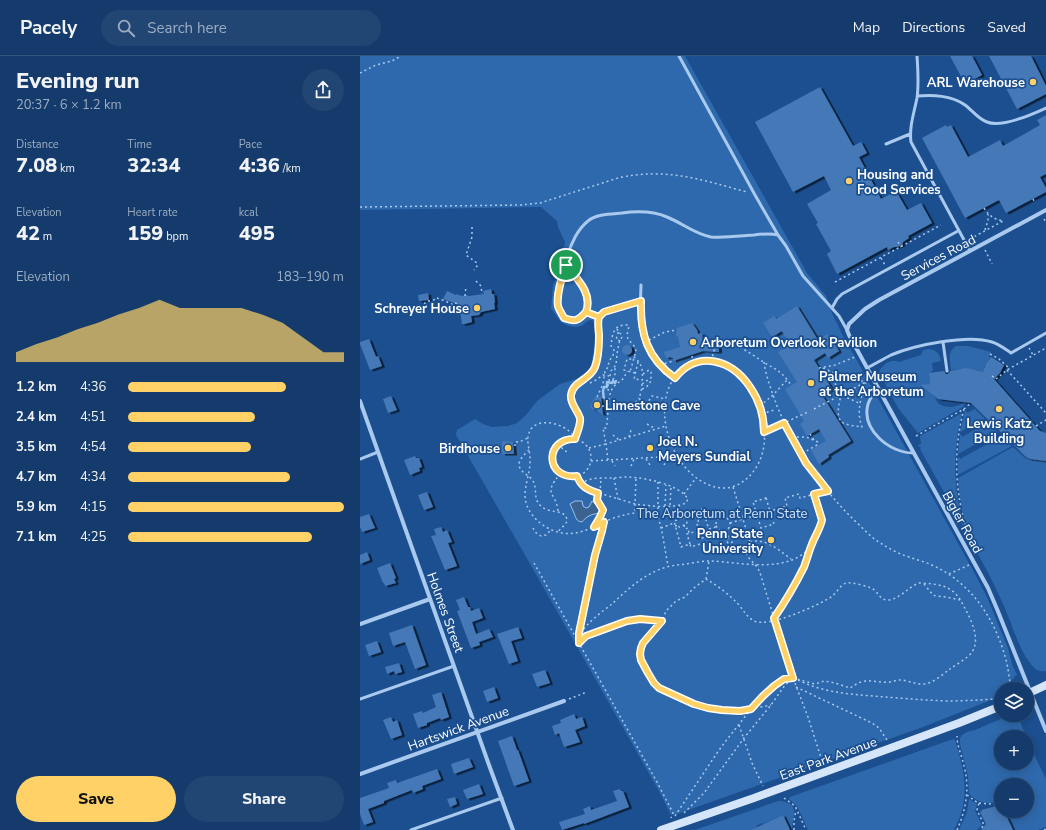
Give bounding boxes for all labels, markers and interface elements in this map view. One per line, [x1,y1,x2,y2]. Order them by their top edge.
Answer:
search box [101,10,381,46]
text: Pacely [20,15,77,41]
icon: search [115,17,137,39]
text: Search here [147,18,227,38]
text: Map [853,18,880,37]
text: Directions [902,18,965,37]
text: Saved [987,18,1026,37]
text: Evening run [16,66,140,96]
button: share [302,69,344,111]
place label: ARL Warehouse [927,74,1025,92]
marker: ARL Warehouse [1028,77,1038,87]
text: 20:37 · 6 × 1.2 km [16,96,122,114]
text: Distance [16,137,59,152]
text: Time [127,137,152,152]
text: Pace [239,137,262,152]
text: 7.08 [16,152,57,179]
text: 32:34 [127,152,181,179]
text: 4:36 [239,152,280,179]
text: km [57,161,75,176]
text: /km [280,161,301,176]
place label: Housing and Food Services [857,166,941,199]
marker: Housing and Food Services [844,176,854,186]
text: Elevation [16,205,62,220]
text: Heart rate [127,205,178,220]
text: kcal [239,205,258,220]
text: 42 [16,220,40,247]
text: 159 [127,220,163,247]
text: 495 [239,220,275,247]
text: m [40,229,52,244]
text: bpm [163,229,188,244]
street label: Services Road [898,231,979,285]
pin [549,248,583,282]
icon: arrive [555,254,577,276]
text: Elevation [16,268,70,286]
text: 183–190 m [276,268,344,286]
place label: Schreyer House [374,300,469,318]
marker: Schreyer House [472,303,482,313]
place label: Arboretum Overlook Pavilion [701,334,877,352]
marker: Arboretum Overlook Pavilion [688,337,698,347]
place label: Palmer Museum at the Arboretum [819,368,924,401]
text: 1.2 km [16,378,57,396]
text: 4:36 [80,378,106,396]
marker: Palmer Museum at the Arboretum [806,378,816,388]
place label: Limestone Cave [605,397,700,415]
marker: Limestone Cave [592,400,602,410]
marker: Lewis Katz Building [994,404,1004,414]
text: 2.4 km [16,408,57,426]
text: 4:51 [80,408,106,426]
place label: Lewis Katz Building [966,415,1032,448]
place label: Joel N. Meyers Sundial [657,433,751,466]
text: 3.5 km [16,438,57,456]
text: 4:54 [80,438,106,456]
place label: Birdhouse [439,440,500,458]
marker: Birdhouse [503,443,513,453]
marker: Joel N. Meyers Sundial [645,443,655,453]
text: 4.7 km [16,468,57,486]
text: 4:34 [80,468,106,486]
street label: Bigler Road [938,488,987,557]
text: 5.9 km [16,498,57,516]
text: 4:15 [80,498,106,516]
park label: The Arboretum at Penn State [637,505,807,523]
place label: Penn State University [697,525,763,558]
text: 7.1 km [16,528,57,546]
text: 4:25 [80,528,106,546]
marker: Penn State University [766,535,776,545]
street label: Holmes Street [422,570,468,655]
map controls [994,682,1034,818]
button: layers [994,682,1034,722]
street label: Hartswick Avenue [405,702,512,756]
button: + [994,730,1034,770]
street label: East Park Avenue [777,733,879,785]
button: Save [16,776,176,822]
button: Share [184,776,344,822]
button: − [994,778,1034,818]

